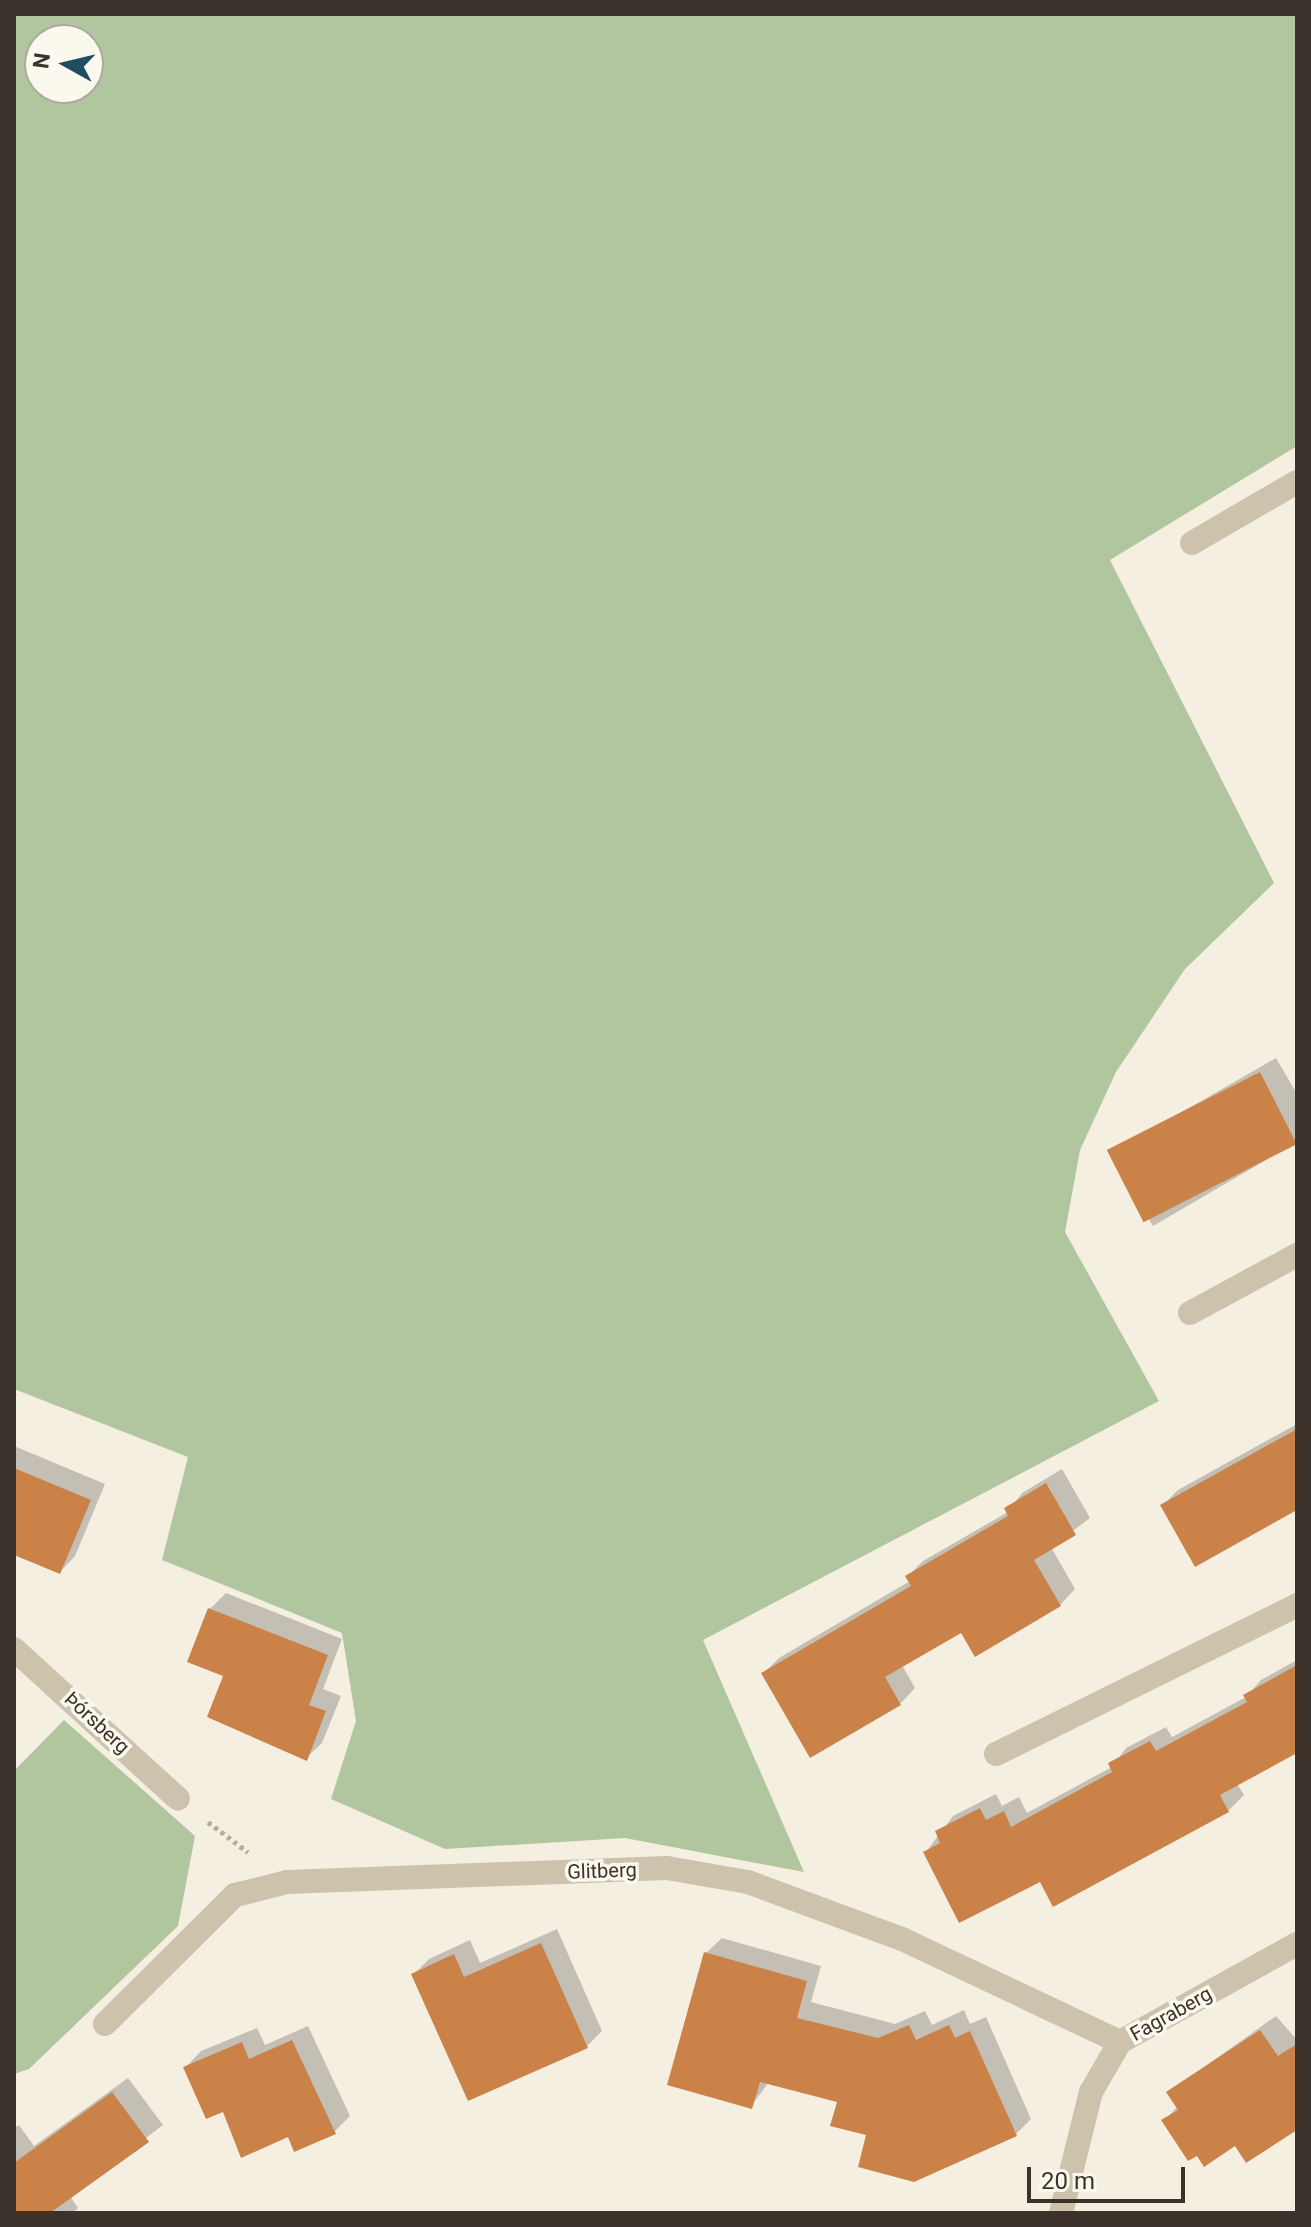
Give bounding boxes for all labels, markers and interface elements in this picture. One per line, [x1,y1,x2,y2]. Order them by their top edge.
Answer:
north arrow [24,24,104,104]
text: N [28,51,55,70]
street label: Þórsberg [60,1687,134,1759]
street label: Glitberg [567,1858,637,1884]
street label: Fagraberg [1126,1982,1216,2046]
scale bar [1031,2151,1189,2201]
text: 20 m [1041,2167,1095,2195]

